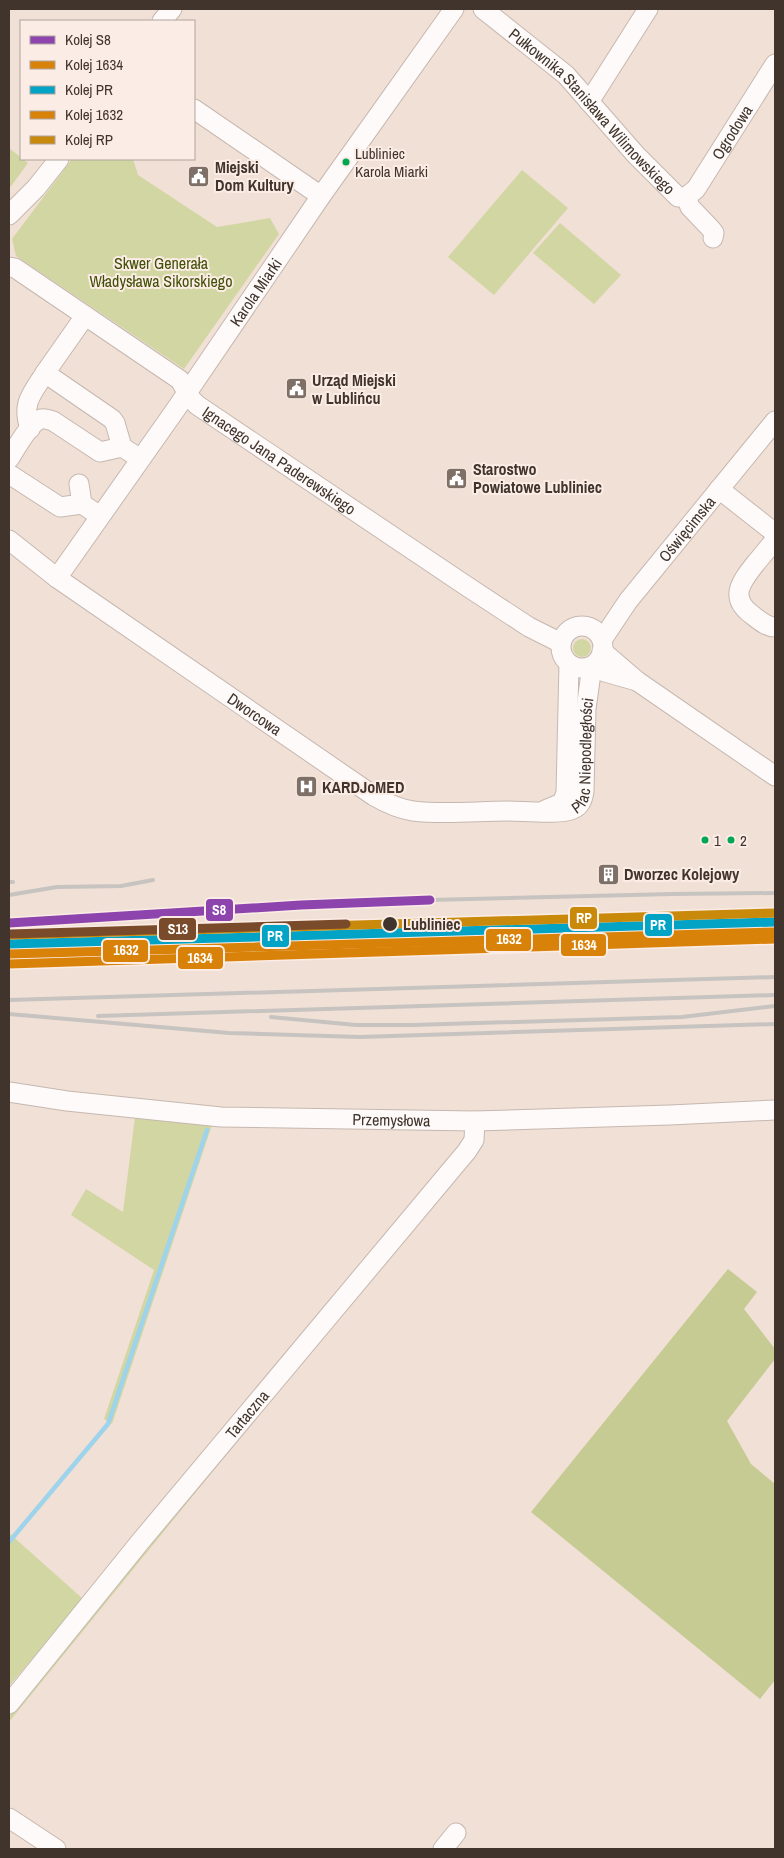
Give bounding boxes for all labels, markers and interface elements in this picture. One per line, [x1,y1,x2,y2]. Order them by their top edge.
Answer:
legend [20,20,195,160]
street label: Pułkownika Stanisława Wilimowskiego [504,23,680,199]
text: Kolej S8 [65,29,111,50]
text: Kolej 1634 [65,54,123,75]
text: Kolej PR [65,79,113,100]
street label: Ogrodowa [706,100,758,164]
text: Kolej 1632 [65,104,123,125]
text: Kolej RP [65,129,113,150]
place label: Lubliniec Karola Miarki [355,143,428,182]
place label: Miejski Dom Kultury [215,156,294,196]
marker: Lubliniec Karola Miarki [341,157,351,167]
public building icon: Miejski Dom Kultury [187,164,211,188]
park label: Skwer Generała Władysława Sikorskiego [90,252,232,292]
street label: Karola Miarki [224,254,287,331]
place label: Urząd Miejski w Lublińcu [312,369,396,409]
public building icon: Urząd Miejski w Lublińcu [284,377,308,401]
street label: Ignacego Jana Paderewskiego [198,401,360,520]
place label: Starostwo Powiatowe Lubliniec [473,458,602,498]
public building icon: Starostwo Powiatowe Lubliniec [445,466,469,490]
street label: Oświęcimska [653,491,721,566]
street label: Dworcowa [223,687,287,741]
street label: Plac Niepodległości [567,696,598,819]
hospital icon: KARDJoMED [294,775,318,799]
place label: KARDJoMED [322,776,404,798]
place label: 1 [714,830,721,851]
place label: 2 [740,830,747,851]
marker: 1 [700,835,710,845]
marker: 2 [726,835,736,845]
building icon: Dworzec Kolejowy [596,862,620,886]
place label: Dworzec Kolejowy [624,863,740,885]
line badge: S8 [205,898,234,922]
text: S8 [212,901,226,919]
line badge: RP [569,906,598,930]
text: RP [576,909,592,927]
place label: Lubliniec [403,913,461,935]
line badge: PR [644,913,673,937]
marker: Lubliniec [381,915,399,933]
text: PR [650,916,667,934]
line badge: S13 [158,917,197,941]
text: S13 [168,920,188,938]
line badge: PR [261,924,290,948]
text: PR [267,927,284,945]
line badge: 1632 [485,928,532,952]
text: 1632 [496,930,522,948]
line badge: 1634 [560,933,607,957]
text: 1634 [571,936,597,954]
line badge: 1632 [102,939,149,963]
text: 1632 [113,941,139,959]
line badge: 1634 [177,946,224,970]
text: 1634 [187,949,213,967]
street label: Przemysłowa [352,1108,431,1131]
street label: Tartaczna [220,1385,274,1443]

